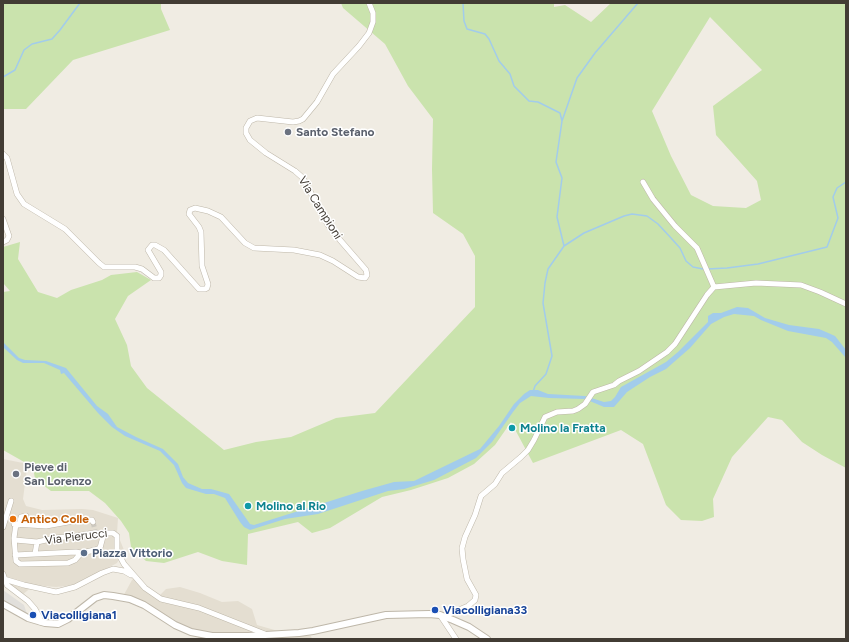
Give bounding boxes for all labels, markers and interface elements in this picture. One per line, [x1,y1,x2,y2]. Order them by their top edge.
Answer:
place label: Santo Stefano [296,125,374,139]
marker: Santo Stefano [283,127,293,137]
street label: Via Campioni [295,174,345,242]
place label: Molino la Fratta [520,421,606,435]
marker: Molino la Fratta [507,423,517,433]
place label: Pieve di San Lorenzo [24,460,91,488]
marker: Pieve di San Lorenzo [11,469,21,479]
place label: Molino al Rio [256,499,326,513]
marker: Molino al Rio [243,501,253,511]
place label: Antico Colle [21,512,89,526]
marker: Antico Colle [8,514,18,524]
street label: Via Pierucci [44,526,108,548]
place label: Piazza Vittorio [92,546,172,560]
marker: Piazza Vittorio [79,548,89,558]
place label: Viacolligiana33 [443,603,527,617]
marker: Viacolligiana33 [430,605,440,615]
place label: Viacolligiana1 [41,608,117,622]
marker: Viacolligiana1 [28,610,38,620]

